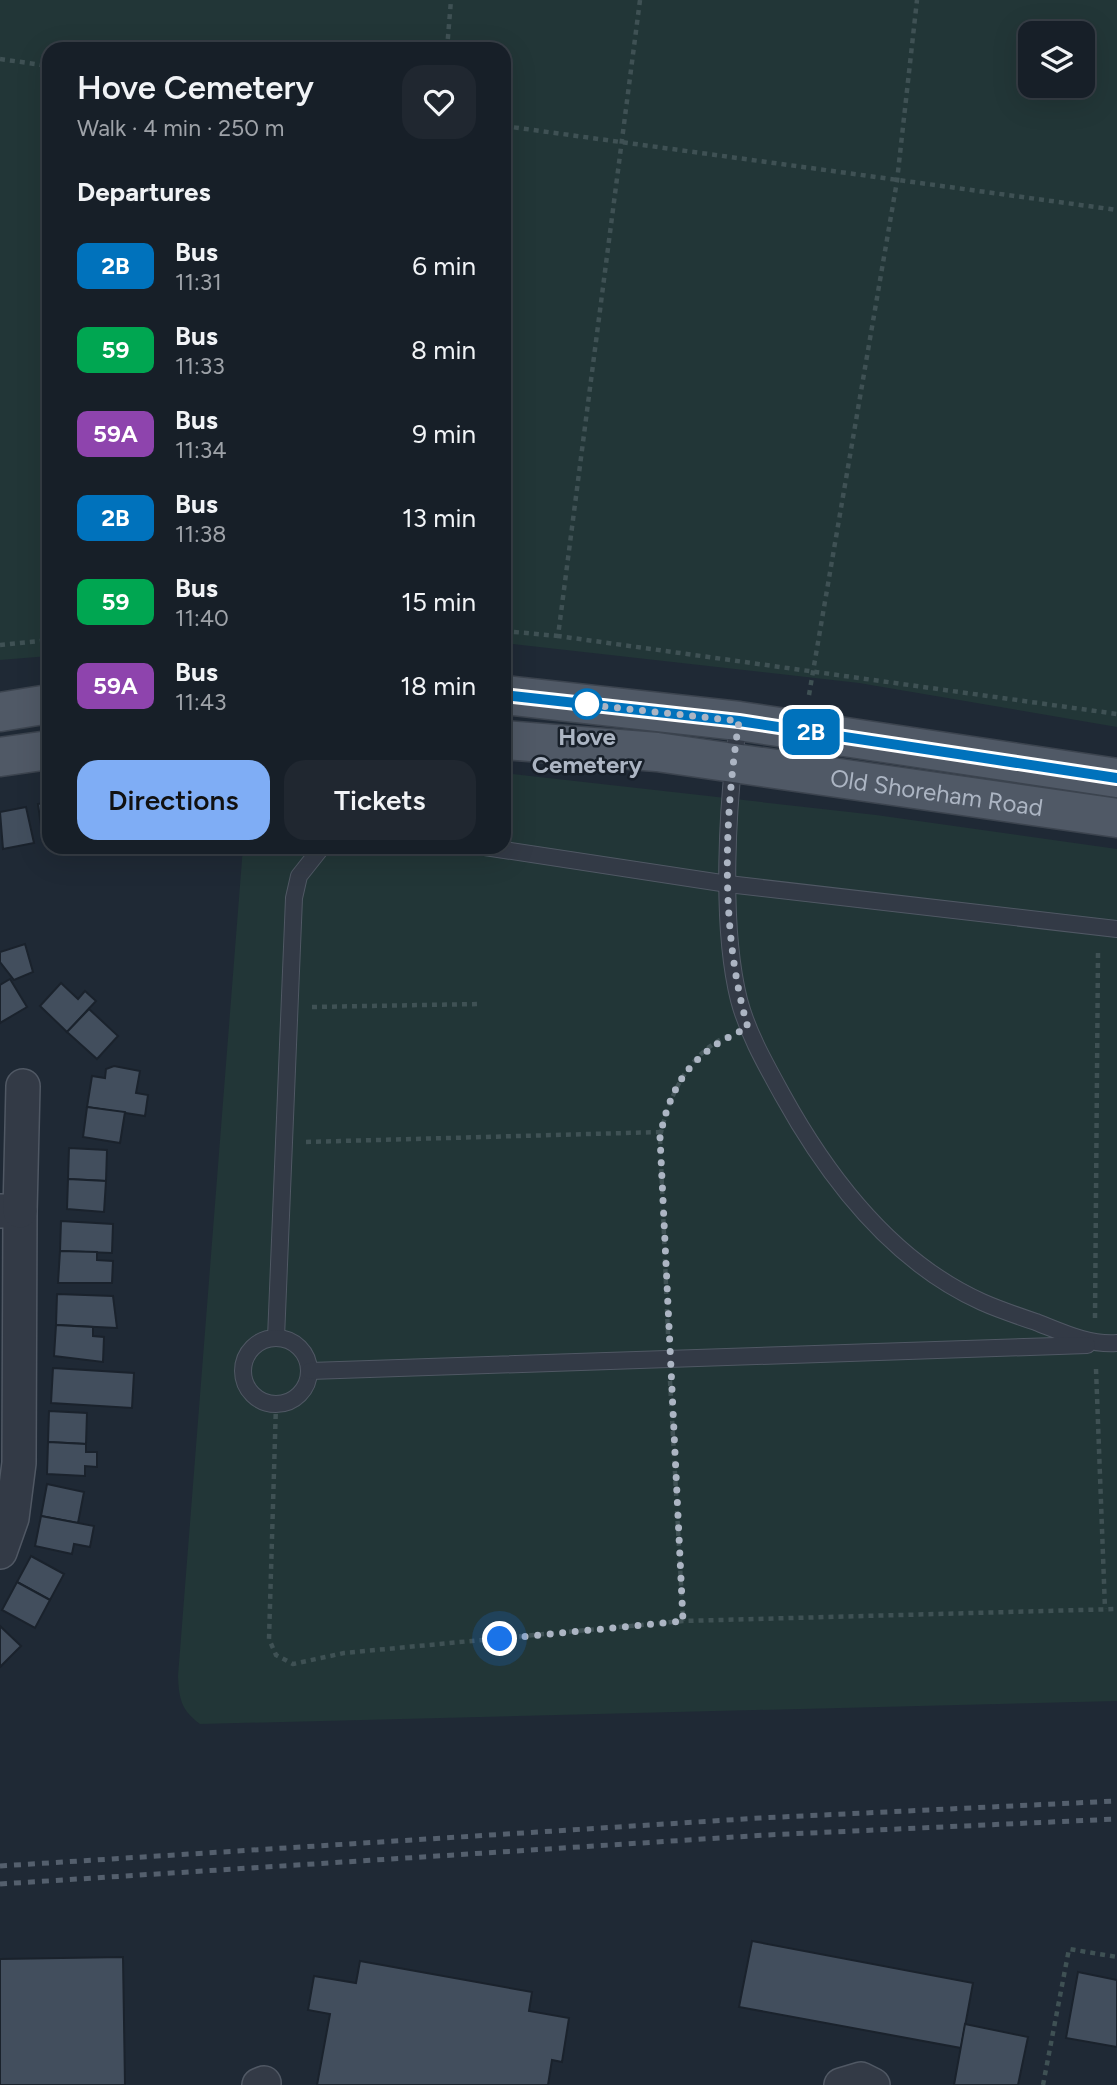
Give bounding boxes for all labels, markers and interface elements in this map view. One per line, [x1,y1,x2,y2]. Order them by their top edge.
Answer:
map controls [1018,21,1095,98]
button: layers [1018,21,1095,98]
button: heart [402,65,476,139]
text: Hove Cemetery [77,68,314,107]
text: Walk · 4 min · 250 m [77,114,284,142]
text: Departures [77,176,211,208]
text: Bus [175,236,218,268]
text: 6 min [412,250,476,282]
text: 2B [101,251,130,280]
text: 11:31 [175,268,222,296]
text: Bus [175,320,218,352]
text: 8 min [411,334,476,366]
text: 59 [102,335,129,364]
text: 11:33 [175,352,225,380]
text: Bus [175,404,218,436]
text: 9 min [412,418,476,450]
text: 59A [93,419,138,448]
text: 11:34 [175,436,227,464]
text: Bus [175,488,218,520]
text: 13 min [402,502,476,534]
text: 2B [101,503,130,532]
text: 11:38 [175,520,226,548]
text: Bus [175,572,218,604]
text: 15 min [401,586,476,618]
text: 59 [102,587,129,616]
text: 11:40 [175,604,229,632]
text: Bus [175,656,218,688]
text: 18 min [400,670,476,702]
text: 59A [93,671,138,700]
text: 11:43 [175,688,227,716]
marker: Hove Cemetery [572,689,602,719]
line badge: 2B [780,709,842,755]
text: 2B [797,717,825,746]
place label: Hove Cemetery [532,722,642,779]
button: Directions [77,760,270,840]
button: Tickets [284,760,476,840]
street label: Old Shoreham Road [828,763,1045,822]
your location [482,1621,517,1656]

